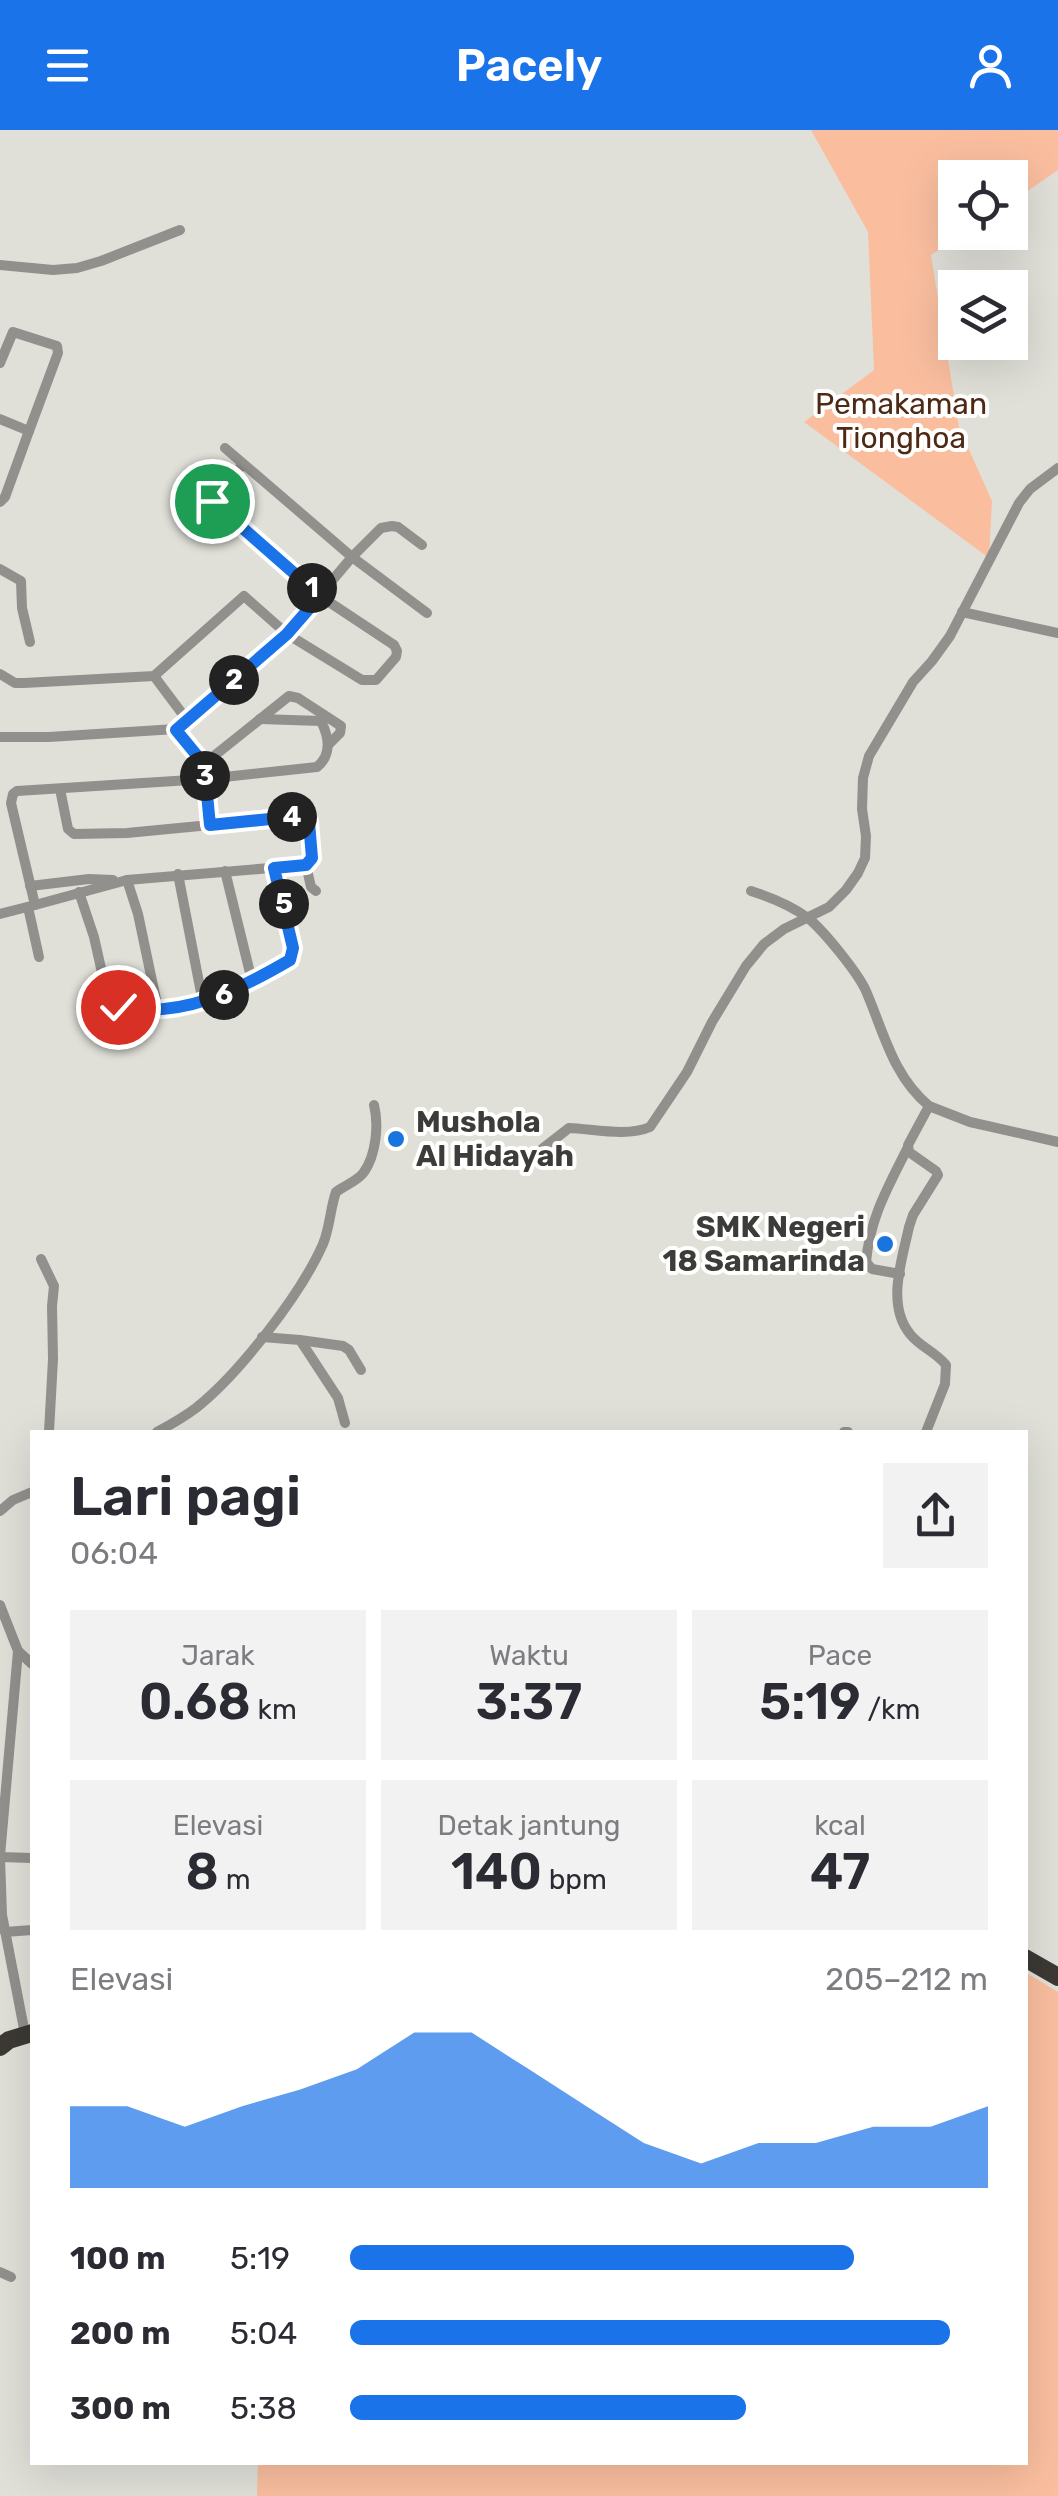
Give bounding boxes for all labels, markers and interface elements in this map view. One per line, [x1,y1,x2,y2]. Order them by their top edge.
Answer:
icon: menu [40,38,95,93]
icon: person [963,38,1018,93]
text: Pacely [456,39,602,92]
map controls [938,160,1028,360]
button: locate [938,160,1028,250]
button: layers [938,270,1028,360]
park label: Pemakaman Tionghoa [815,386,987,456]
pin [170,459,255,544]
icon: arrive [185,474,240,529]
pin: 1 [287,563,337,613]
text: 1 [305,571,319,604]
pin: 2 [209,655,259,705]
text: 2 [225,663,243,696]
pin: 3 [180,751,230,801]
text: 3 [196,759,214,792]
pin: 4 [267,792,317,842]
text: 4 [282,800,302,833]
pin: 5 [259,879,309,929]
text: 5 [275,887,293,920]
pin [76,965,161,1050]
pin: 6 [199,970,249,1020]
text: 6 [215,978,233,1011]
icon: check [91,980,146,1035]
place label: Mushola Al Hidayah [416,1104,574,1174]
marker: Mushola Al Hidayah [385,1128,407,1150]
place label: SMK Negeri 18 Samarinda [663,1209,865,1279]
marker: SMK Negeri 18 Samarinda [874,1233,896,1255]
button: share [883,1463,988,1568]
text: Lari pagi [70,1464,301,1529]
text: 06:04 [70,1534,158,1572]
text: Jarak [181,1639,255,1672]
text: Waktu [489,1639,569,1672]
text: Pace [808,1639,872,1672]
text: 0.68 [139,1672,251,1732]
text: 3:37 [476,1672,582,1732]
text: 5:19 [760,1672,861,1732]
text: km [251,1693,297,1726]
text: /km [861,1693,920,1726]
text: Elevasi [173,1809,263,1842]
text: Detak jantung [437,1809,621,1842]
text: kcal [814,1809,866,1842]
text: 8 [185,1842,219,1902]
text: 140 [451,1842,542,1902]
text: 47 [810,1842,870,1902]
text: m [219,1863,251,1896]
text: bpm [542,1863,607,1896]
text: Elevasi [70,1960,173,1998]
text: 205–212 m [825,1960,988,1998]
text: 100 m [70,2239,166,2277]
text: 5:19 [230,2239,290,2277]
text: 200 m [70,2314,170,2352]
text: 5:04 [230,2314,297,2352]
text: 300 m [70,2389,171,2427]
text: 5:38 [230,2389,297,2427]

